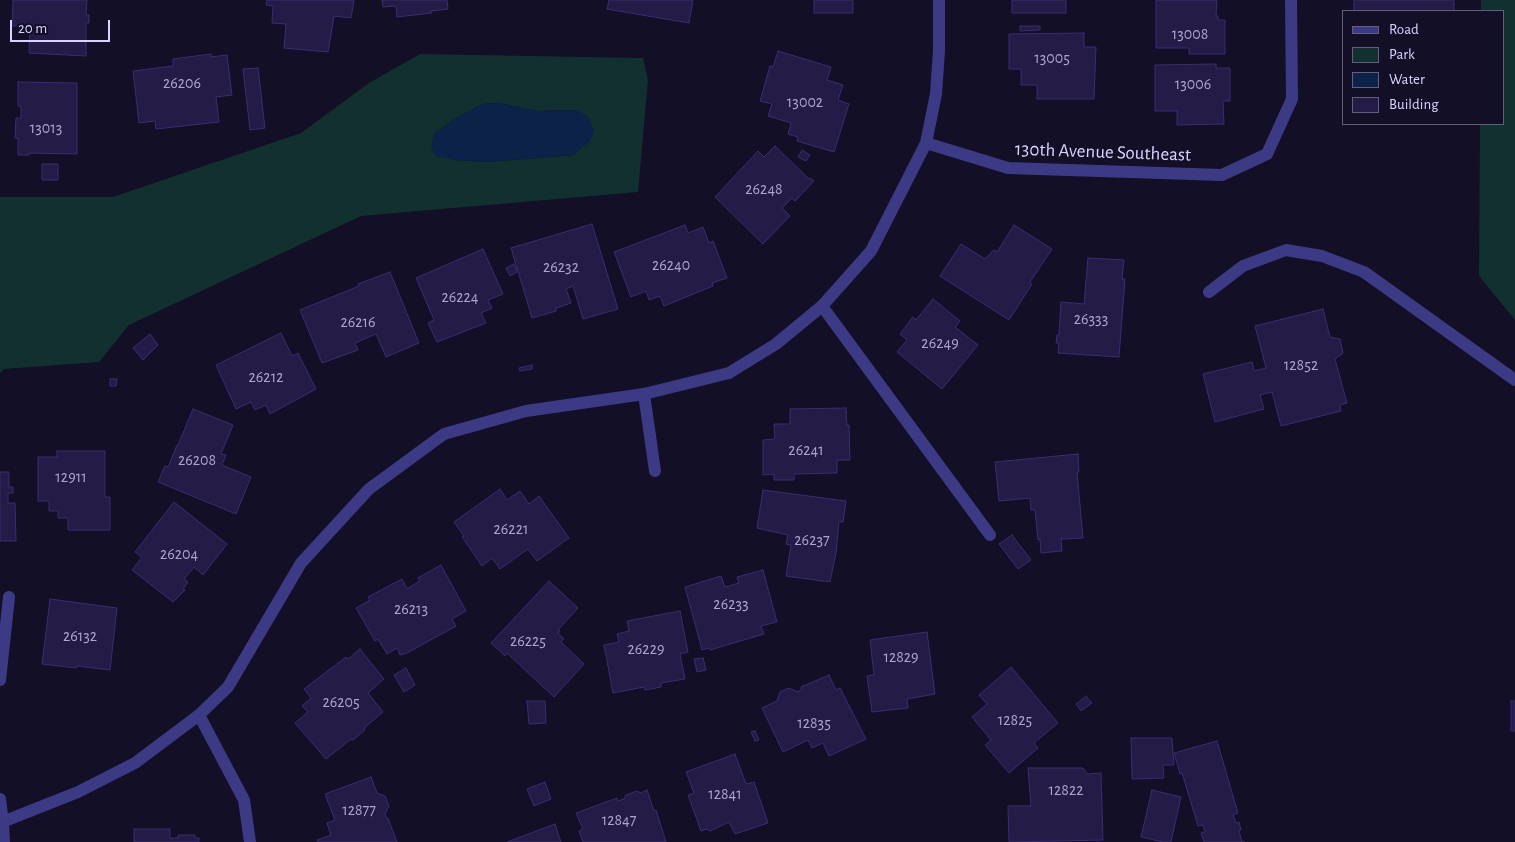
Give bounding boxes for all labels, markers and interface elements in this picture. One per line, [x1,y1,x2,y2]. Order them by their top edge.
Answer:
scale bar [12,10,112,42]
legend [1342,10,1505,125]
text: 20 m [18,21,47,36]
text: Road [1389,22,1419,37]
house number: 13008 [1172,24,1208,44]
text: Park [1389,47,1415,62]
house number: 13005 [1034,48,1070,68]
text: Water [1389,72,1425,87]
house number: 26206 [163,73,201,93]
house number: 13006 [1175,74,1211,94]
house number: 13002 [787,92,823,112]
text: Building [1389,97,1439,112]
house number: 13013 [30,118,62,138]
street label: 130th Avenue Southeast [1015,138,1191,166]
house number: 26248 [745,179,783,199]
house number: 26240 [652,255,690,275]
house number: 26232 [543,257,579,277]
house number: 26224 [441,287,479,307]
house number: 26333 [1074,309,1108,329]
house number: 26216 [340,312,376,332]
house number: 26249 [921,333,959,353]
house number: 12852 [1284,355,1318,375]
house number: 26212 [249,367,283,387]
house number: 26241 [788,440,824,460]
house number: 26208 [178,450,216,470]
house number: 12911 [55,467,87,487]
house number: 26221 [494,519,528,539]
house number: 26237 [794,530,830,550]
house number: 26204 [160,544,198,564]
house number: 26233 [713,594,749,614]
house number: 26213 [394,599,428,619]
house number: 26132 [63,626,97,646]
house number: 26225 [510,631,546,651]
house number: 26229 [628,639,664,659]
house number: 12829 [883,647,919,667]
house number: 26205 [322,692,360,712]
house number: 12825 [998,710,1032,730]
house number: 12835 [797,713,831,733]
house number: 12822 [1049,780,1083,800]
house number: 12841 [708,784,742,804]
house number: 12877 [342,800,376,820]
house number: 12847 [602,810,636,830]

